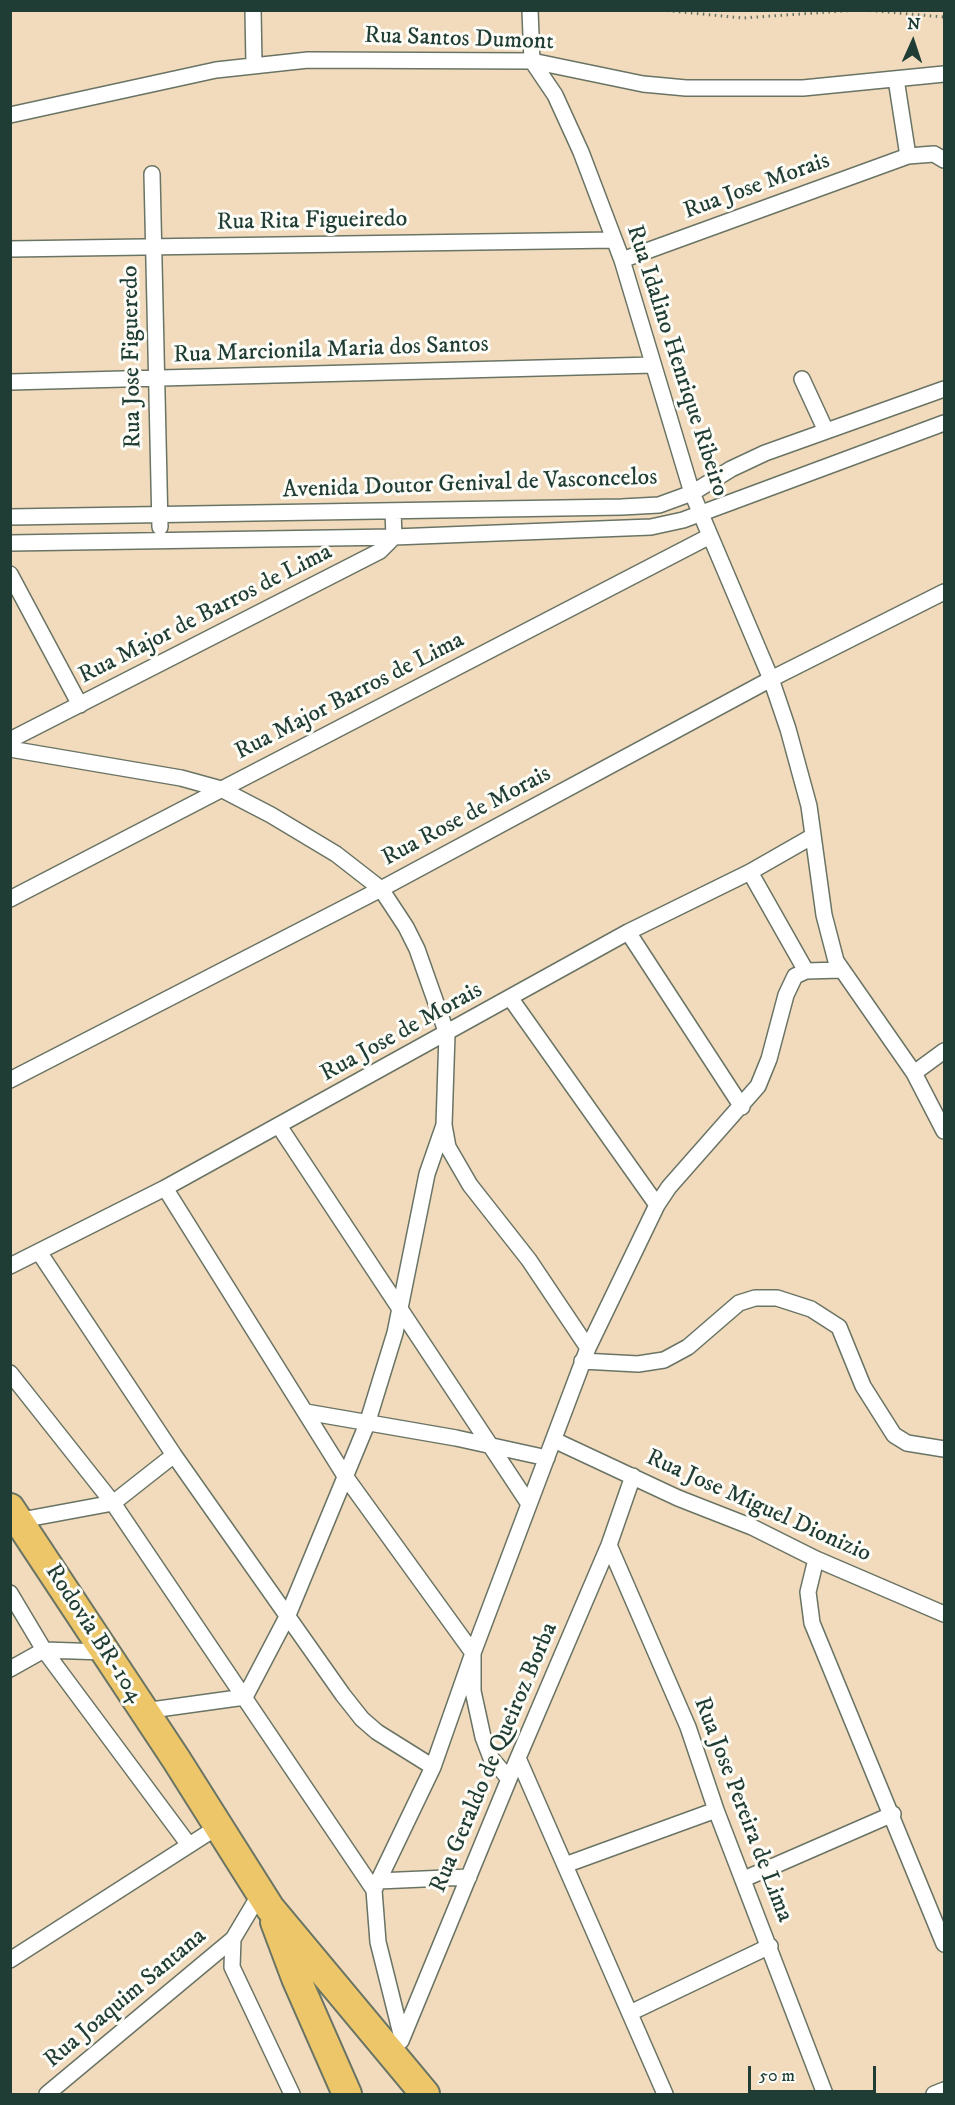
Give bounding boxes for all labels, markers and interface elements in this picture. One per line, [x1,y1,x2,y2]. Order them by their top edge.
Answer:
north arrow [883,12,943,72]
text: N [907,14,921,34]
street label: Rua Santos Dumont [364,22,554,58]
street label: Rua Jose Morais [680,147,834,227]
street label: Rua Rita Figueiredo [216,206,408,238]
street label: Rua Idalino Henrique Ribeiro [619,222,733,500]
street label: Rua Jose Figueredo [117,265,149,449]
street label: Rua Marcionila Maria dos Santos [173,331,489,371]
street label: Avenida Doutor Genival de Vasconcelos [282,464,658,506]
street label: Rua Major de Barros de Lima [75,539,337,691]
street label: Rua Major Barros de Lima [231,627,469,767]
street label: Rua Rose de Morais [378,760,556,874]
street label: Rua Jose de Morais [316,977,488,1089]
street label: Rua Jose Miguel Dionizio [641,1444,875,1570]
street label: Rodovia BR-104 [38,1559,148,1709]
street label: Rua Geraldo de Queiroz Borba [425,1619,565,1897]
street label: Rua Jose Pereira de Lima [686,1694,798,1926]
street label: Rua Joaquim Santana [39,1923,213,2075]
scale bar [751,2054,878,2092]
text: 50 m [759,2065,795,2087]

